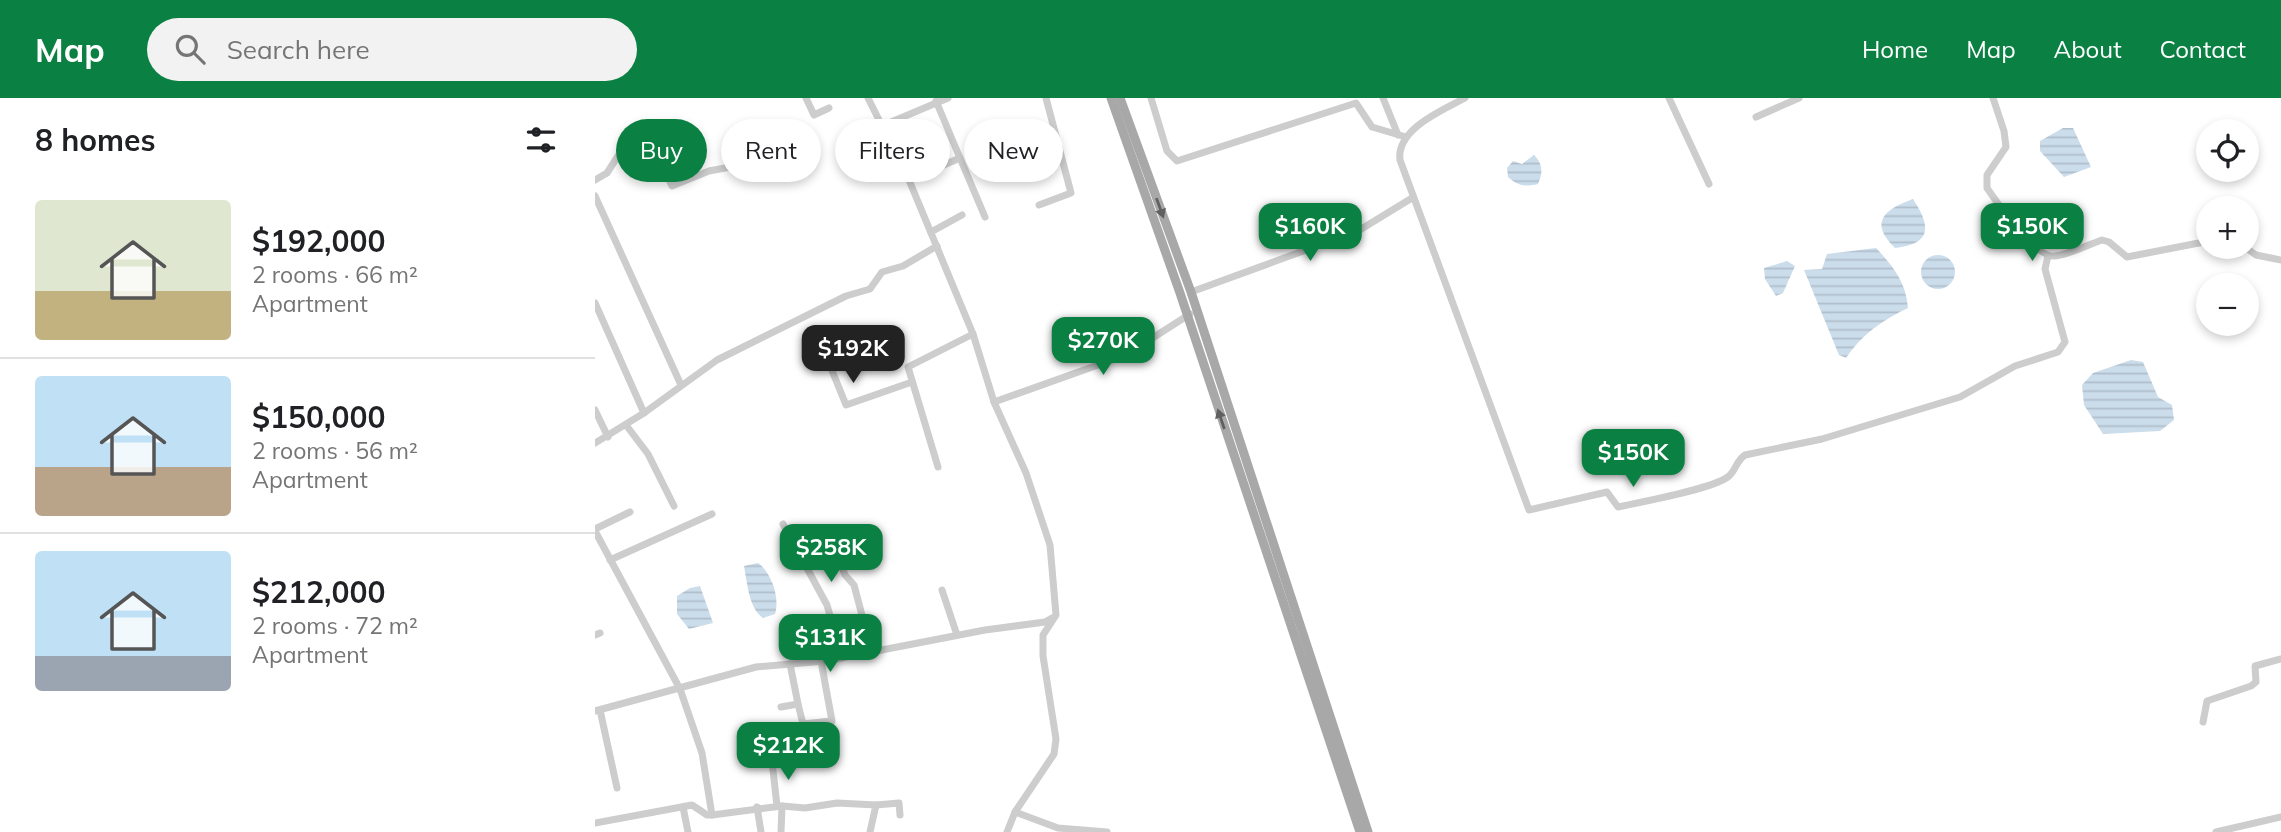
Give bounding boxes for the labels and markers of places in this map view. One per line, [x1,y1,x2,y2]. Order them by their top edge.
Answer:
pin: $160K [1261,204,1359,263]
pin: $150K [1983,204,2081,263]
pin: $270K [1054,317,1152,377]
pin: $192K [804,326,902,385]
pin: $150K [1584,430,1682,489]
pin: $258K [782,524,880,584]
pin: $131K [781,614,879,674]
pin: $212K [739,722,837,782]

